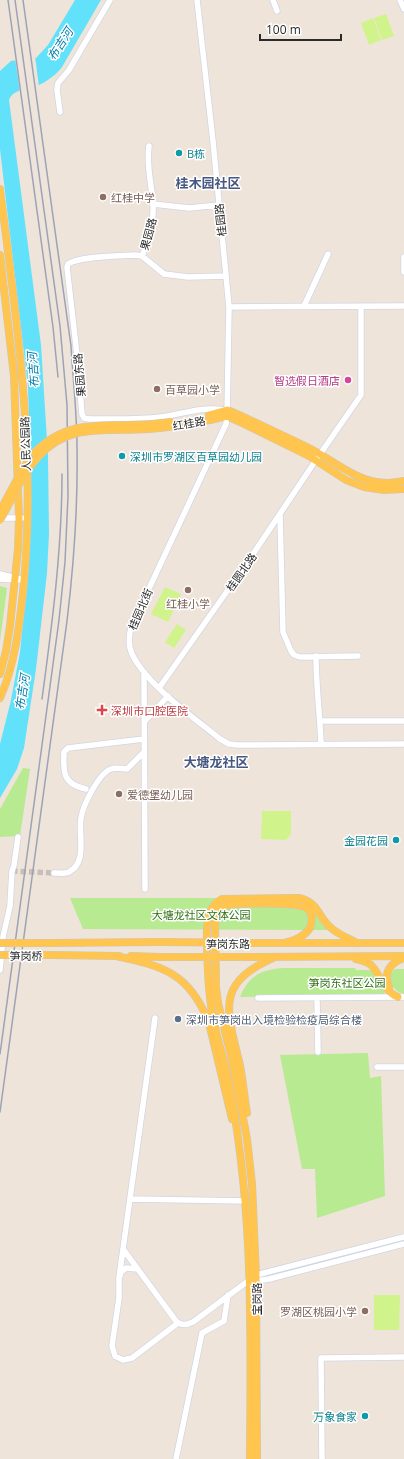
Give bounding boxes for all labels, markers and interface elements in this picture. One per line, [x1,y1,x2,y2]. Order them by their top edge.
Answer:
scale bar [260,16,341,42]
text: 100 m [266,21,301,38]
water label: 布吉河 [43,23,78,64]
place label: B栋 [187,146,205,161]
marker: B栋 [174,148,184,158]
district label: 桂木园社区 [175,174,241,192]
place label: 红桂中学 [111,190,155,205]
marker: 红桂中学 [98,192,108,202]
street label: 桂园路 [211,203,229,237]
street label: 果园路 [136,216,160,252]
water label: 布吉河 [23,349,43,389]
street label: 果园东路 [70,352,88,398]
place label: 智选假日酒店 [274,373,340,388]
marker: 智选假日酒店 [343,375,353,385]
place label: 百草园小学 [165,382,220,397]
marker: 百草园小学 [152,384,162,394]
street label: 红桂路 [171,413,207,433]
street label: 人民公园路 [17,416,33,472]
place label: 深圳市罗湖区百草园幼儿园 [130,449,262,464]
marker: 深圳市罗湖区百草园幼儿园 [117,451,127,461]
street label: 桂圆北路 [222,550,260,594]
marker: 红桂小学 [183,585,193,595]
street label: 桂园北街 [125,586,155,632]
place label: 红桂小学 [166,596,210,611]
water label: 布吉河 [11,671,34,711]
place label: 深圳市口腔医院 [111,703,188,718]
marker: 深圳市口腔医院 [96,704,108,716]
district label: 大塘龙社区 [183,753,249,771]
place label: 爱德堡幼儿园 [127,787,193,802]
marker: 爱德堡幼儿园 [114,789,124,799]
place label: 金园花园 [344,833,388,848]
marker: 金园花园 [391,835,401,845]
park label: 大塘龙社区文体公园 [152,907,251,922]
street label: 笋岗东路 [206,936,250,951]
street label: 笋岗桥 [10,948,43,963]
park label: 笋岗东社区公园 [309,975,386,990]
place label: 深圳市笋岗出入境检验检疫局综合楼 [186,1012,362,1027]
marker: 深圳市笋岗出入境检验检疫局综合楼 [173,1014,183,1024]
street label: 宝岗路 [249,1283,264,1316]
place label: 罗湖区桃园小学 [280,1304,357,1319]
marker: 罗湖区桃园小学 [360,1306,370,1316]
place label: 万象食家 [313,1409,357,1424]
marker: 万象食家 [360,1411,370,1421]

